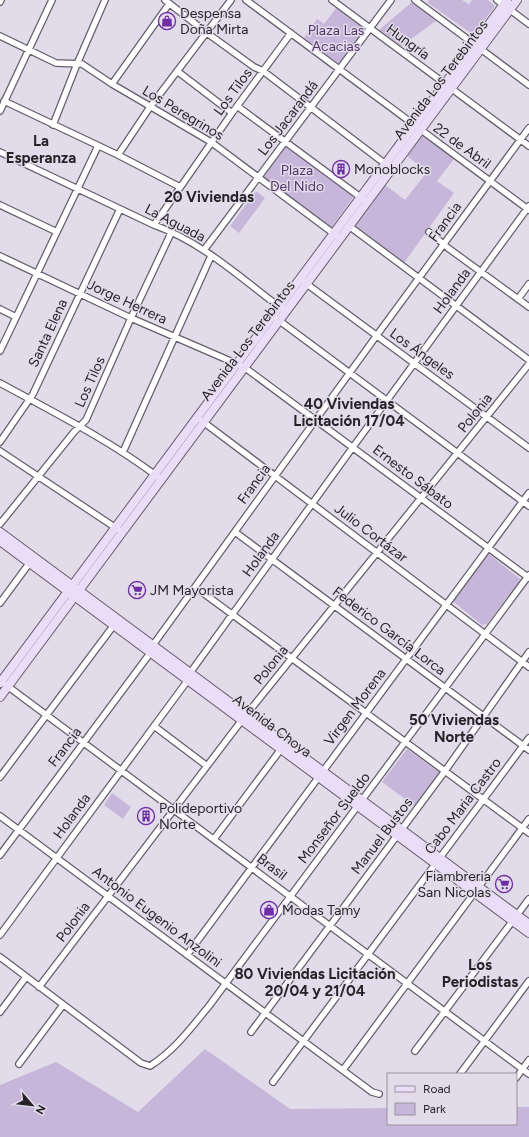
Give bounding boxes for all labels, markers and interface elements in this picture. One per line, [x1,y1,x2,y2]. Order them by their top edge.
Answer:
place label: Despensa Doña Mirta [180,5,248,38]
shop icon: Despensa Doña Mirta [157,11,177,31]
street label: Avenida Los Terebintos [390,17,492,143]
street label: Hungría [383,21,433,63]
park label: Plaza Las Acacias [308,22,364,55]
street label: Los Tilos [210,65,256,119]
street label: Los Jacarandá [254,77,322,159]
street label: Los Peregrinos [139,82,227,144]
street label: 22 de Abril [430,119,494,173]
district label: La Esperanza [6,132,76,167]
building icon: Monoblocks [331,159,351,179]
place label: Monoblocks [354,161,430,178]
park label: Plaza Del Nido [270,162,324,195]
district label: 20 Viviendas [164,188,254,206]
street label: Francia [425,199,465,245]
street label: La Aguada [142,200,208,246]
street label: Holanda [430,265,474,317]
street label: Jorge Herrera [84,276,170,328]
street label: Avenida Los Terebintos [197,278,299,404]
street label: Santa Elena [25,296,71,370]
street label: Los Ángeles [386,325,458,383]
street label: Los Tilos [71,354,109,410]
street label: Polonia [454,390,496,436]
district label: 40 Viviendas Licitación 17/04 [293,395,405,430]
street label: Ernesto Sábato [369,441,457,513]
street label: Francia [234,461,274,507]
street label: Julio Cortázar [331,500,411,566]
street label: Holanda [239,528,283,580]
supermarket icon: JM Mayorista [127,580,147,600]
place label: JM Mayorista [150,582,234,599]
street label: Federico García Lorca [329,583,449,679]
street label: Polonia [250,642,292,688]
street label: Virgen Morena [320,665,390,749]
street label: Avenida Choya [229,691,315,761]
district label: 50 Viviendas Norte [409,711,499,746]
street label: Francia [45,724,85,770]
street label: Cabo Maria Castro [421,754,505,858]
street label: Monseñor Sueldo [294,769,374,867]
street label: Holanda [50,790,94,842]
street label: Manuel Bustos [348,794,416,878]
place label: Polideportivo Norte [159,800,242,833]
building icon: Polideportivo Norte [136,806,156,826]
street label: Brasil [254,850,290,884]
street label: Antonio Eugenio Anzolini [89,863,225,971]
place label: Fiambreria San Nicolas [417,868,491,901]
supermarket icon: Fiambreria San Nicolas [494,874,514,894]
street label: Polonia [53,899,93,945]
shop icon: Modas Tamy [259,900,279,920]
place label: Modas Tamy [282,902,361,919]
district label: Los Periodistas [442,956,518,991]
district label: 80 Viviendas Licitación 20/04 y 21/04 [234,965,396,1000]
legend [387,1073,517,1125]
text: Road [423,1082,451,1096]
north arrow [12,1085,52,1125]
text: Park [423,1102,446,1116]
text: N [33,1103,48,1116]

